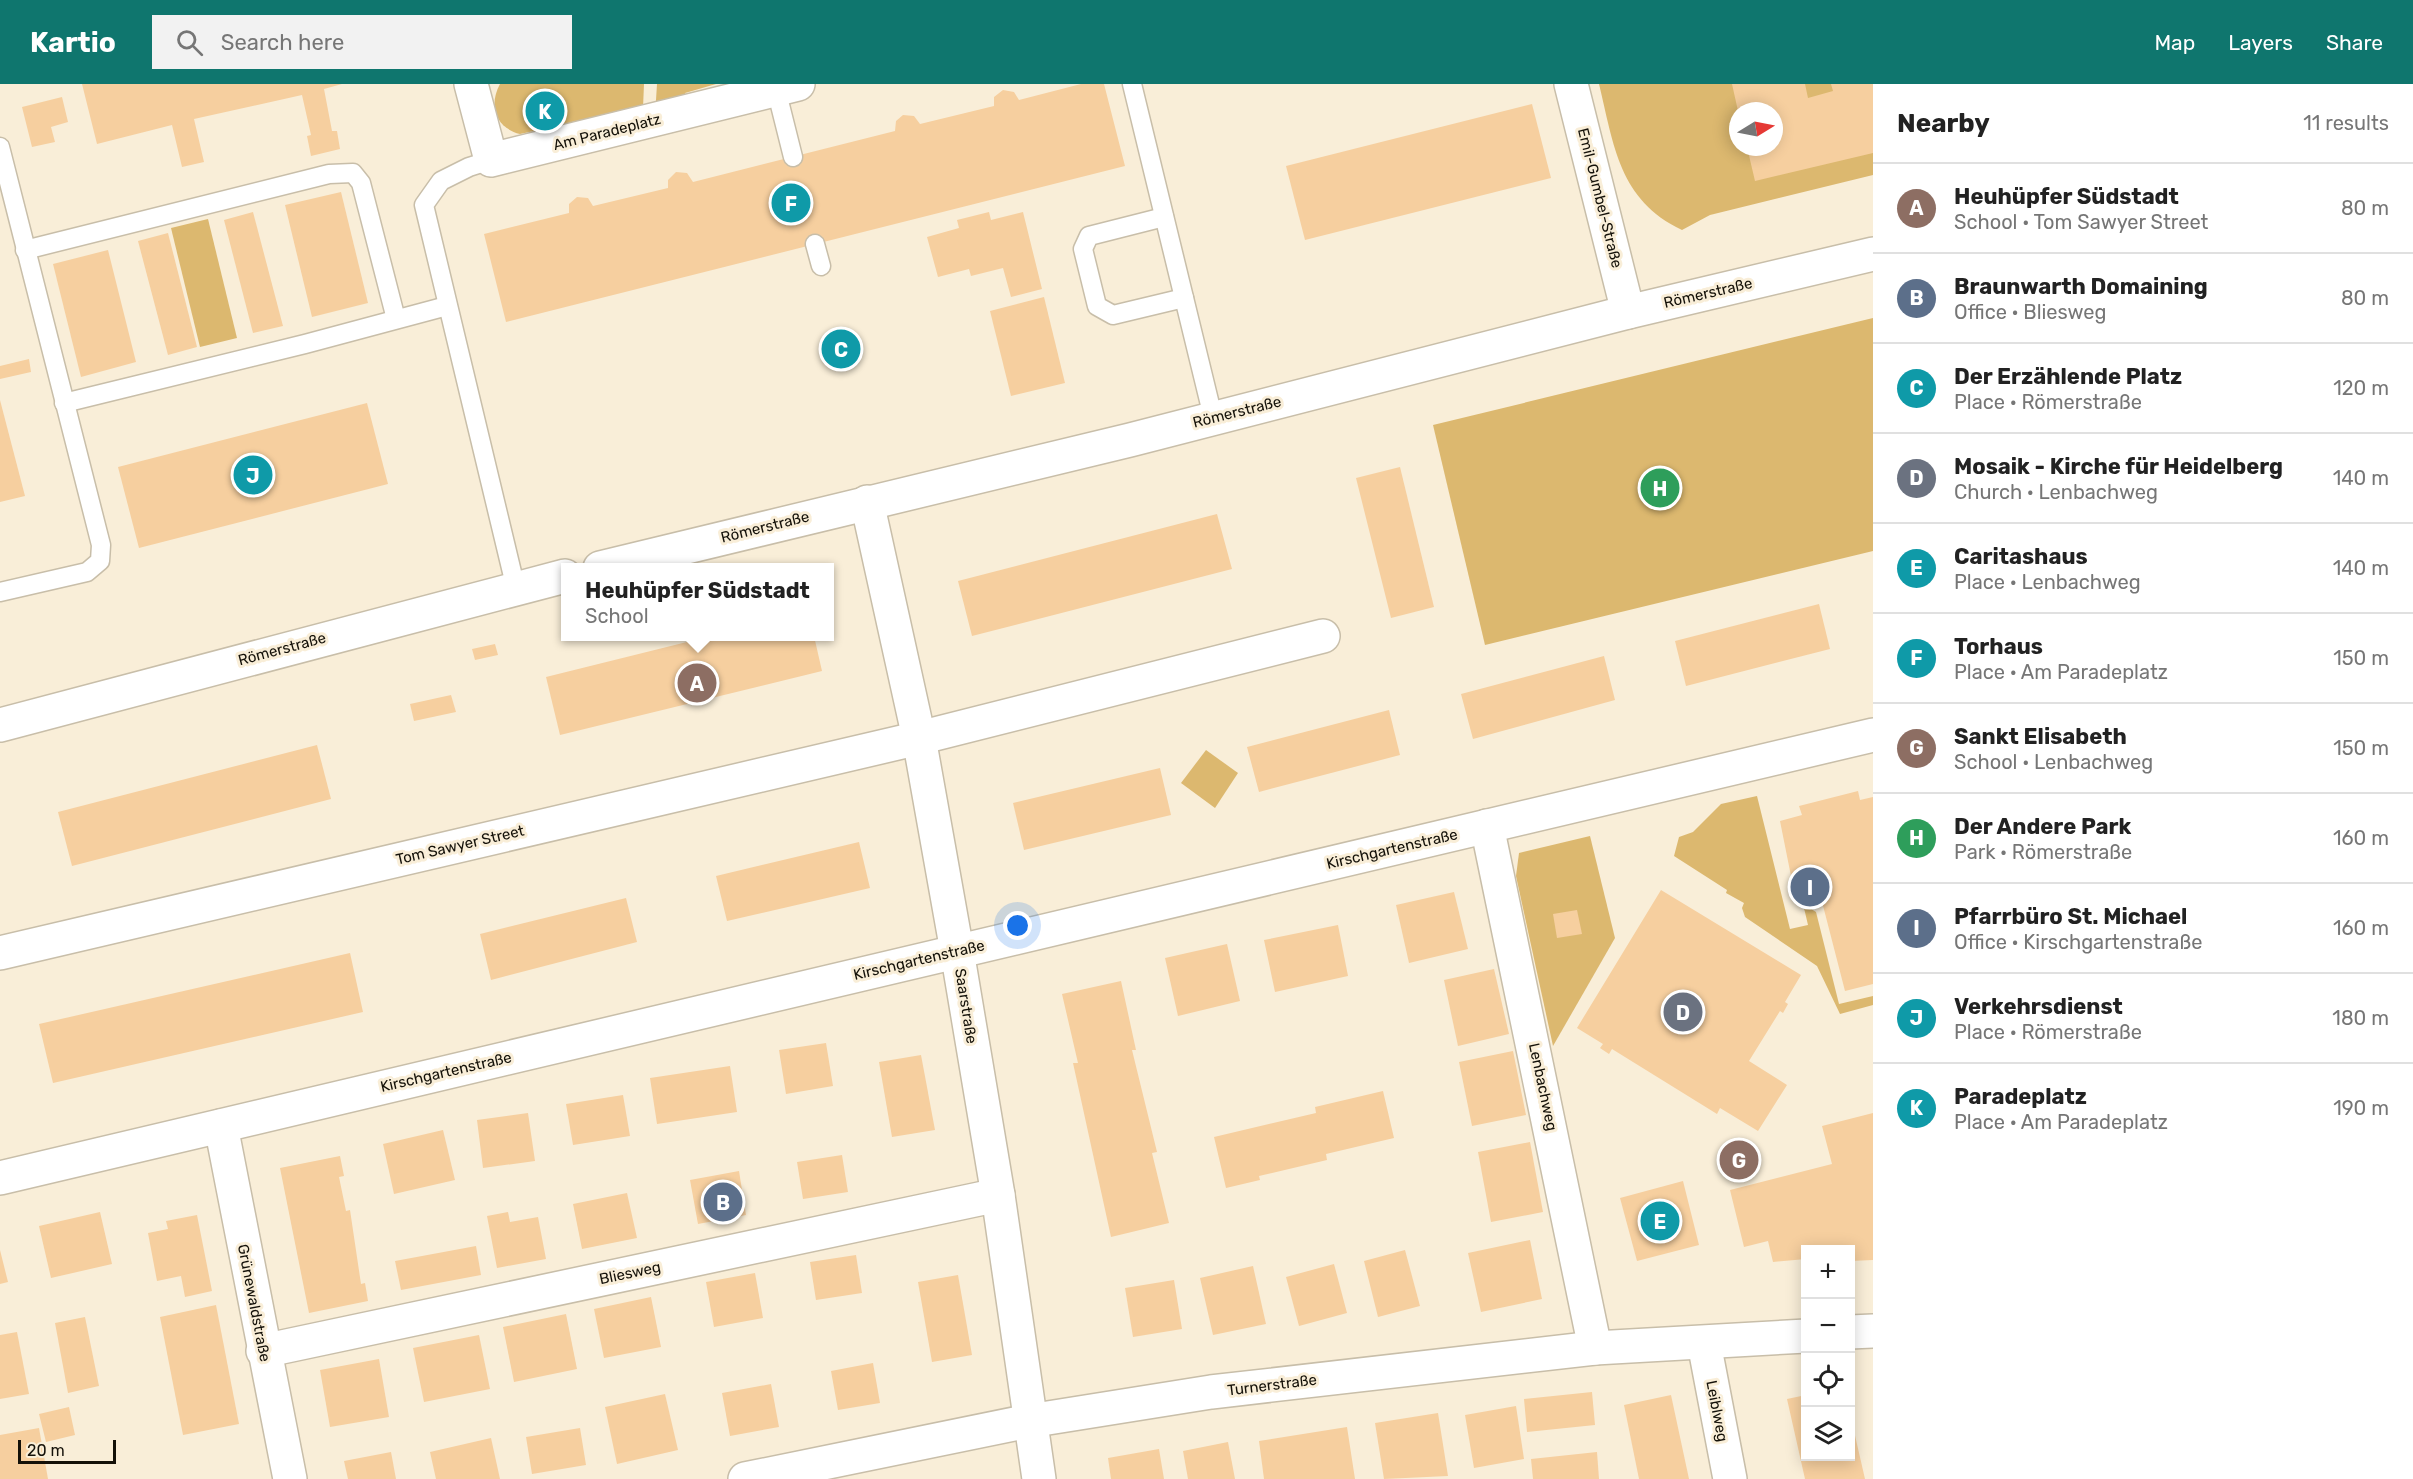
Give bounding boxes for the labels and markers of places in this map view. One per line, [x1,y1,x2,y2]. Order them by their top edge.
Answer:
pin: K [526,88,564,134]
pin: F [772,180,810,226]
pin: C [822,326,860,372]
pin: J [234,452,272,498]
pin: H [1640,466,1680,510]
pin: A [678,660,716,706]
pin: I [1790,864,1830,910]
pin: D [1664,990,1702,1034]
pin: G [1720,1138,1758,1182]
pin: B [704,1180,742,1224]
pin: E [1640,1198,1680,1244]

